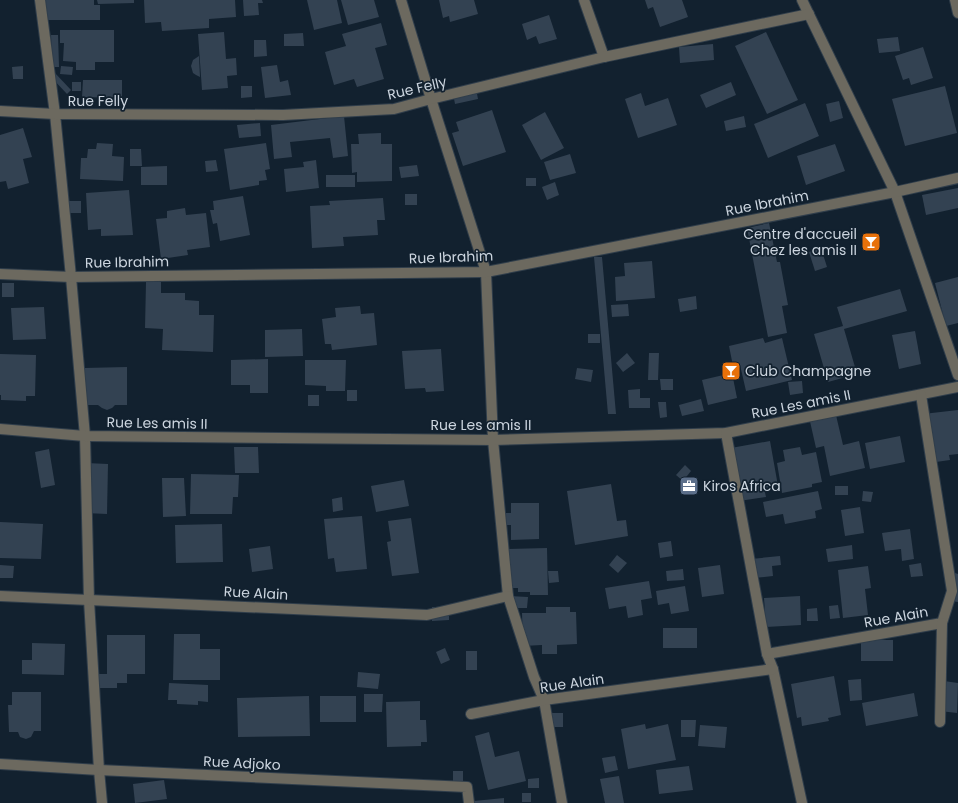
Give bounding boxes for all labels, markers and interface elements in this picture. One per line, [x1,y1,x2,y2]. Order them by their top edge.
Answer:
street label: Rue Felly [385,71,449,105]
street label: Rue Felly [68,91,128,111]
street label: Rue Ibrahim [724,185,810,221]
place label: Centre d'accueil Chez les amis II [743,224,857,260]
bar icon: Centre d'accueil Chez les amis II [860,231,882,253]
street label: Rue Ibrahim [409,246,493,268]
street label: Rue Ibrahim [85,251,169,273]
bar icon: Club Champagne [720,360,742,382]
place label: Club Champagne [745,361,871,381]
street label: Rue Les amis II [750,385,852,423]
street label: Rue Les amis II [106,412,208,434]
street label: Rue Les amis II [431,415,531,435]
office icon: Kiros Africa [678,475,700,497]
place label: Kiros Africa [703,476,781,496]
street label: Rue Alain [223,581,289,605]
street label: Rue Alain [862,602,930,632]
street label: Rue Alain [539,669,605,697]
street label: Rue Adjoko [203,751,281,775]

